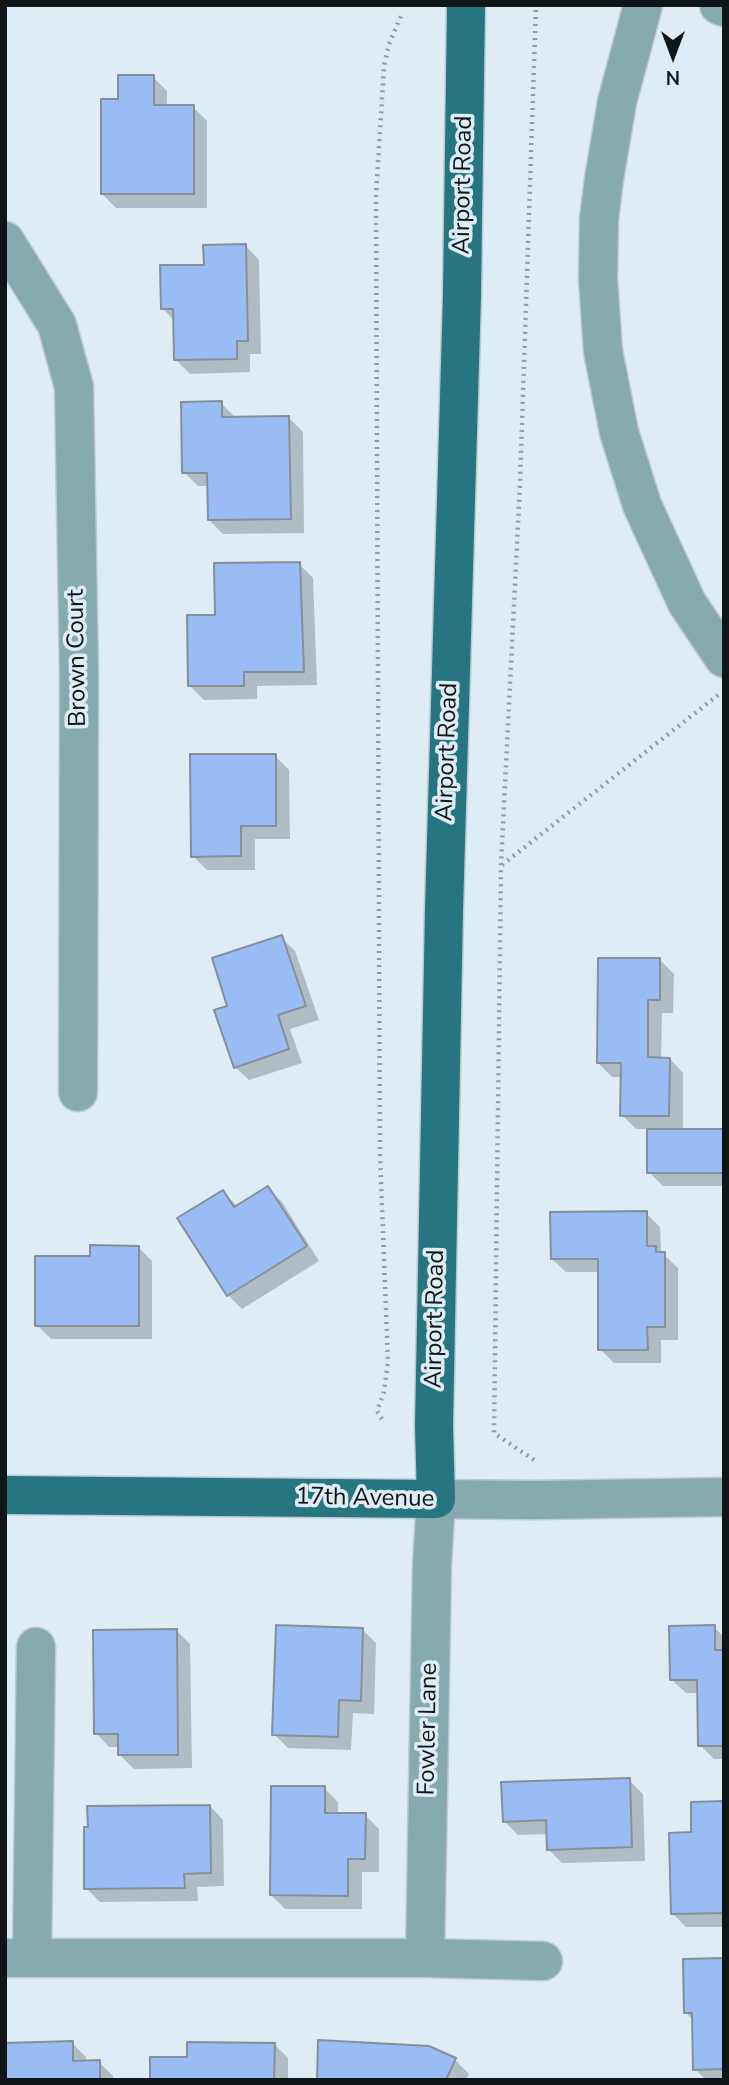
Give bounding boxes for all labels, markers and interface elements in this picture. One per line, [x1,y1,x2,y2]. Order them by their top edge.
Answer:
north arrow [638,21,708,91]
text: N [666,64,680,90]
street label: Airport Road [448,115,480,255]
street label: Brown Court [62,589,94,727]
street label: Airport Road [431,682,465,822]
street label: Airport Road [420,1249,452,1389]
street label: 17th Avenue [295,1483,435,1515]
street label: Fowler Lane [413,1662,445,1796]

